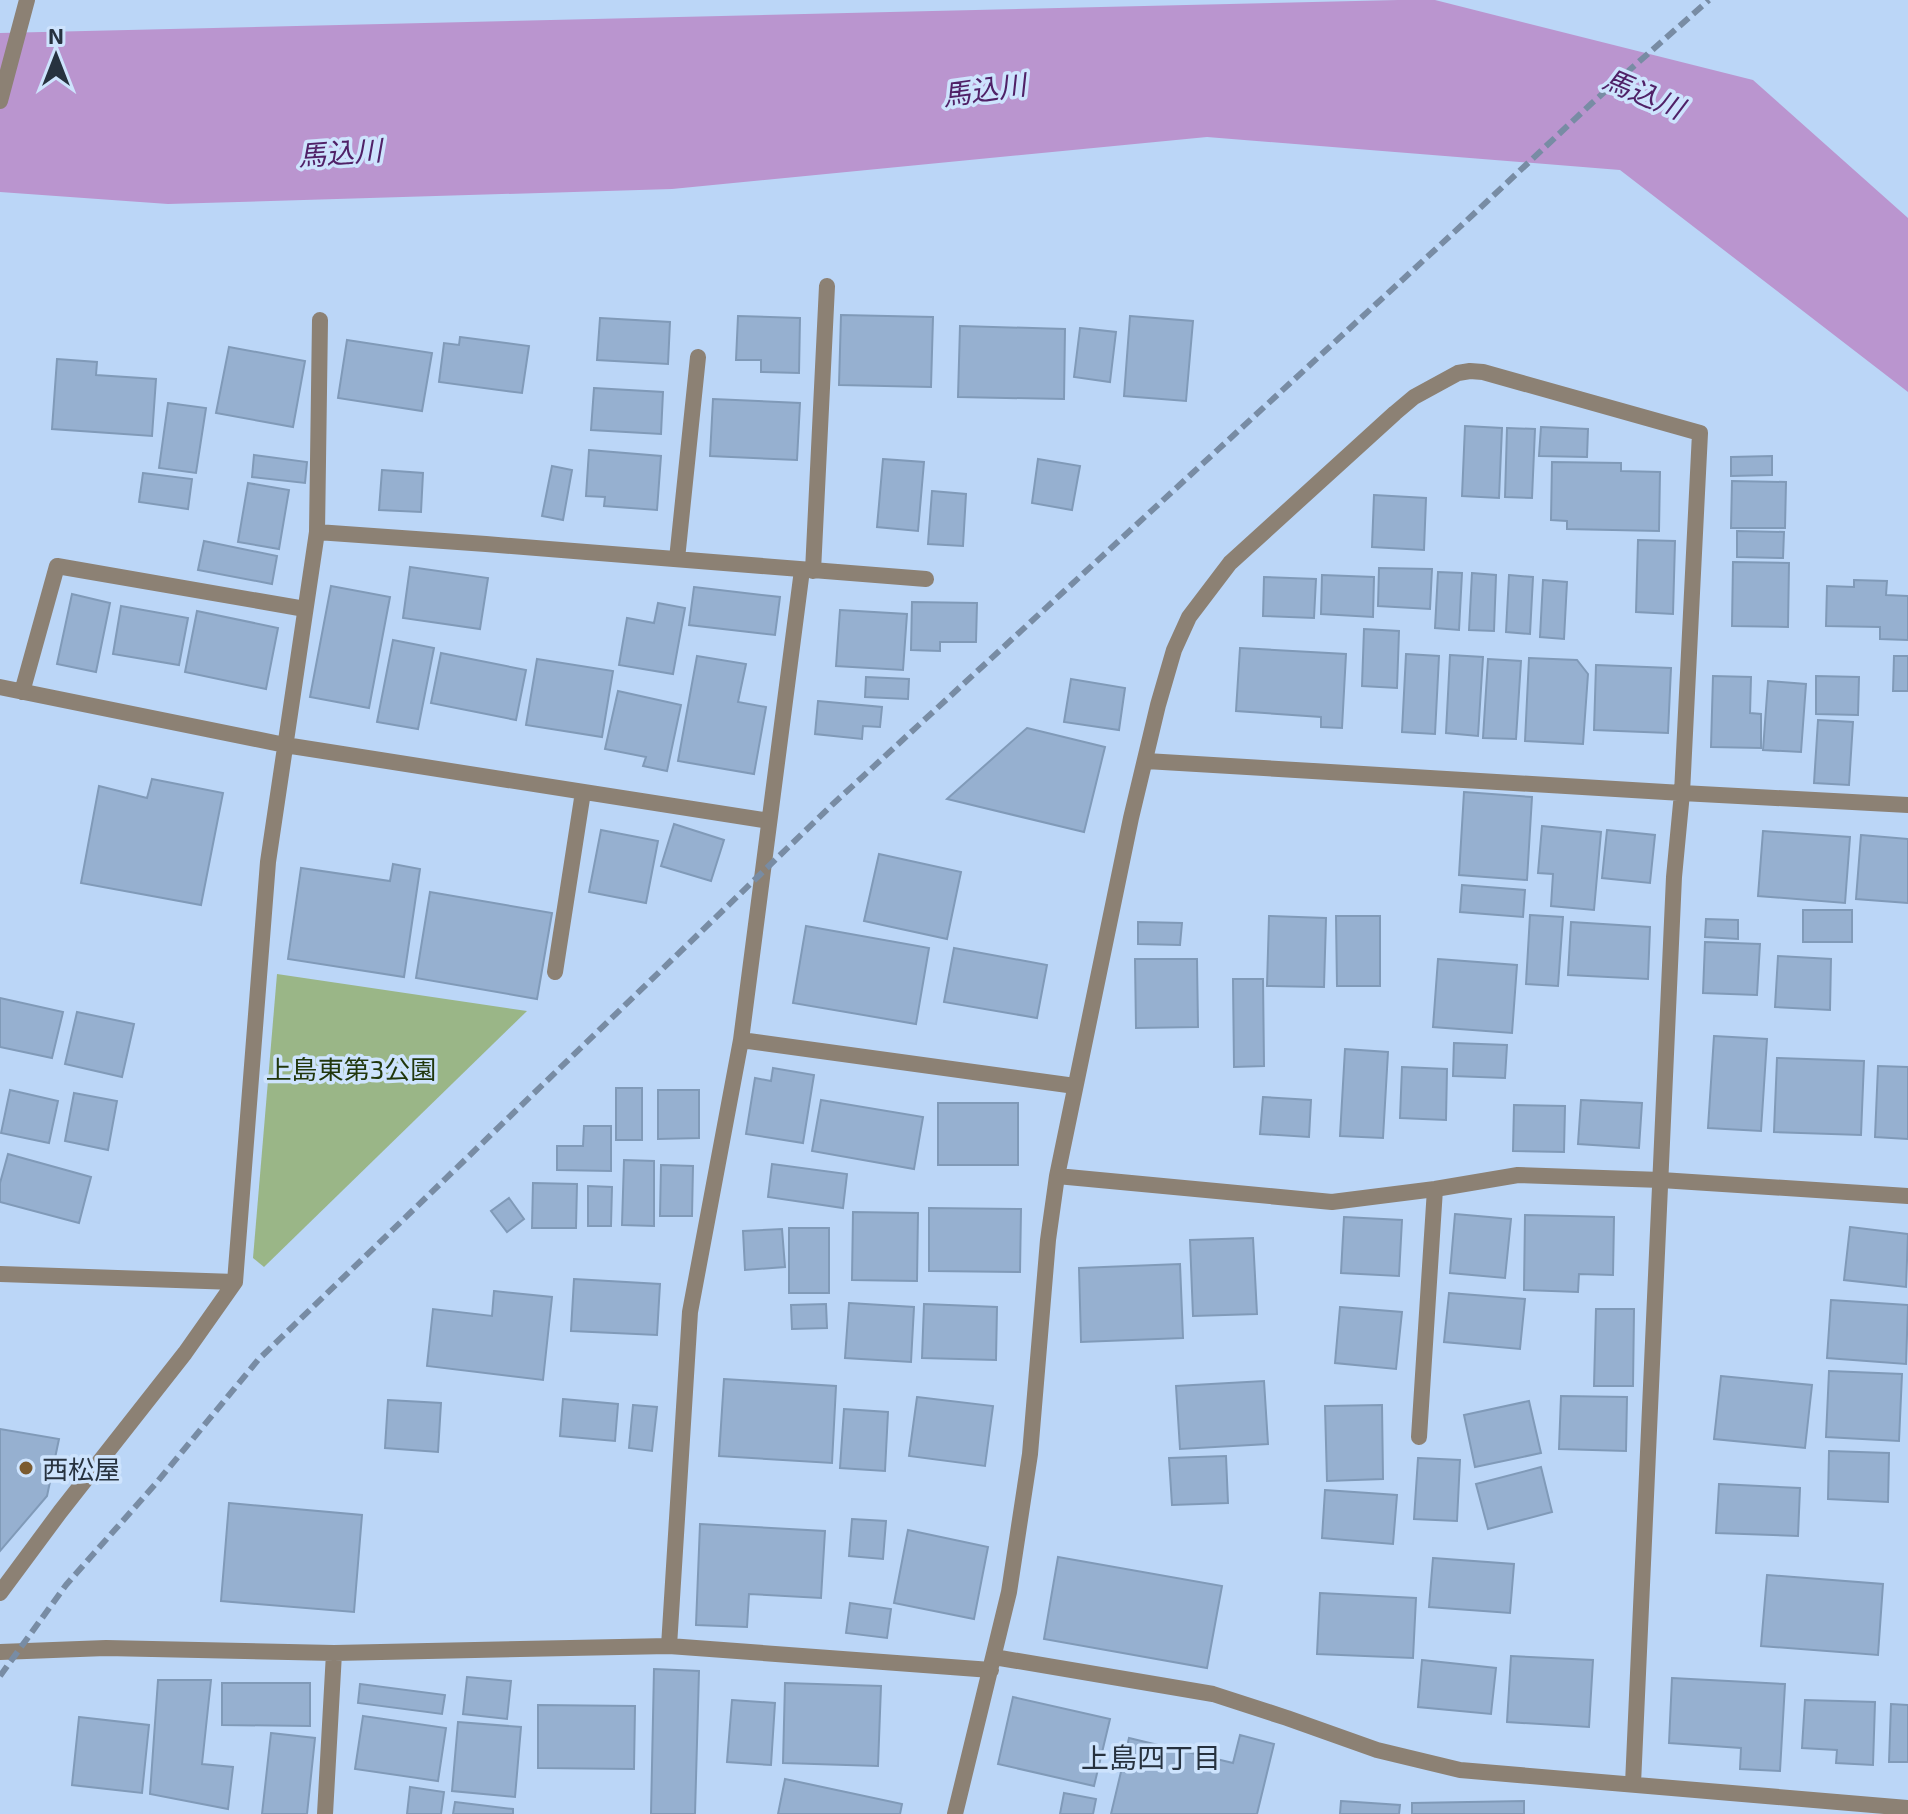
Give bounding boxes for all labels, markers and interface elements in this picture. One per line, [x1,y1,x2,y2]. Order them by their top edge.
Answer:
north arrow [16,16,96,96]
text: N [48,22,64,48]
water label: 馬込川 [1599,61,1692,126]
water label: 馬込川 [940,66,1031,112]
water label: 馬込川 [297,132,386,172]
park label: 上島東第3公園 [266,1053,436,1084]
place label: 西松屋 [42,1453,120,1484]
marker: 西松屋 [17,1459,35,1477]
district label: 上島四丁目 [1081,1740,1221,1774]

